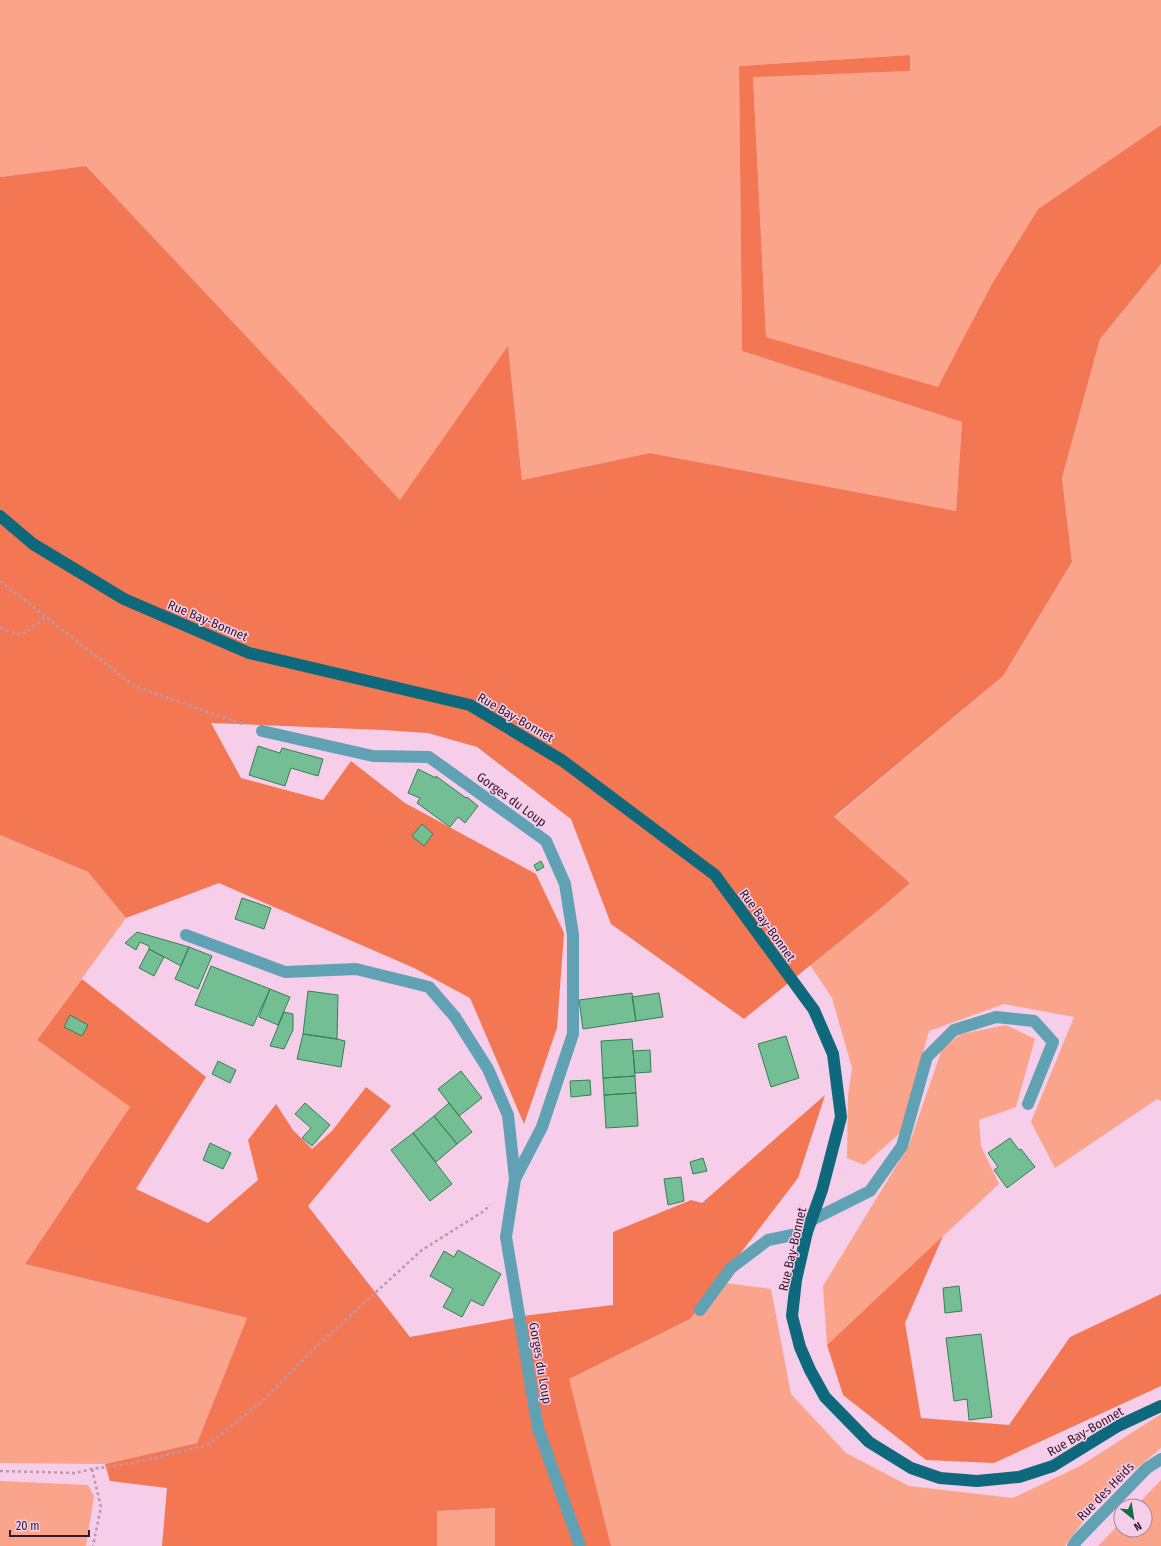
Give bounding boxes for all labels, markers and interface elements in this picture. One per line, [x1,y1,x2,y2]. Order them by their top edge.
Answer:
street label: Rue Bay-Bonnet [166,597,251,644]
street label: Rue Bay-Bonnet [475,690,557,746]
street label: Gorges du Loup [474,769,550,830]
street label: Rue Bay-Bonnet [736,886,799,965]
street label: Rue Bay-Bonnet [776,1205,810,1292]
street label: Gorges du Loup [526,1321,555,1405]
street label: Rue Bay-Bonnet [1045,1403,1127,1459]
street label: Rue des Heids [1074,1459,1137,1524]
north arrow [1113,1498,1153,1538]
scale bar [10,1512,89,1538]
text: 20 m [16,1519,40,1533]
text: N [1132,1519,1144,1534]

